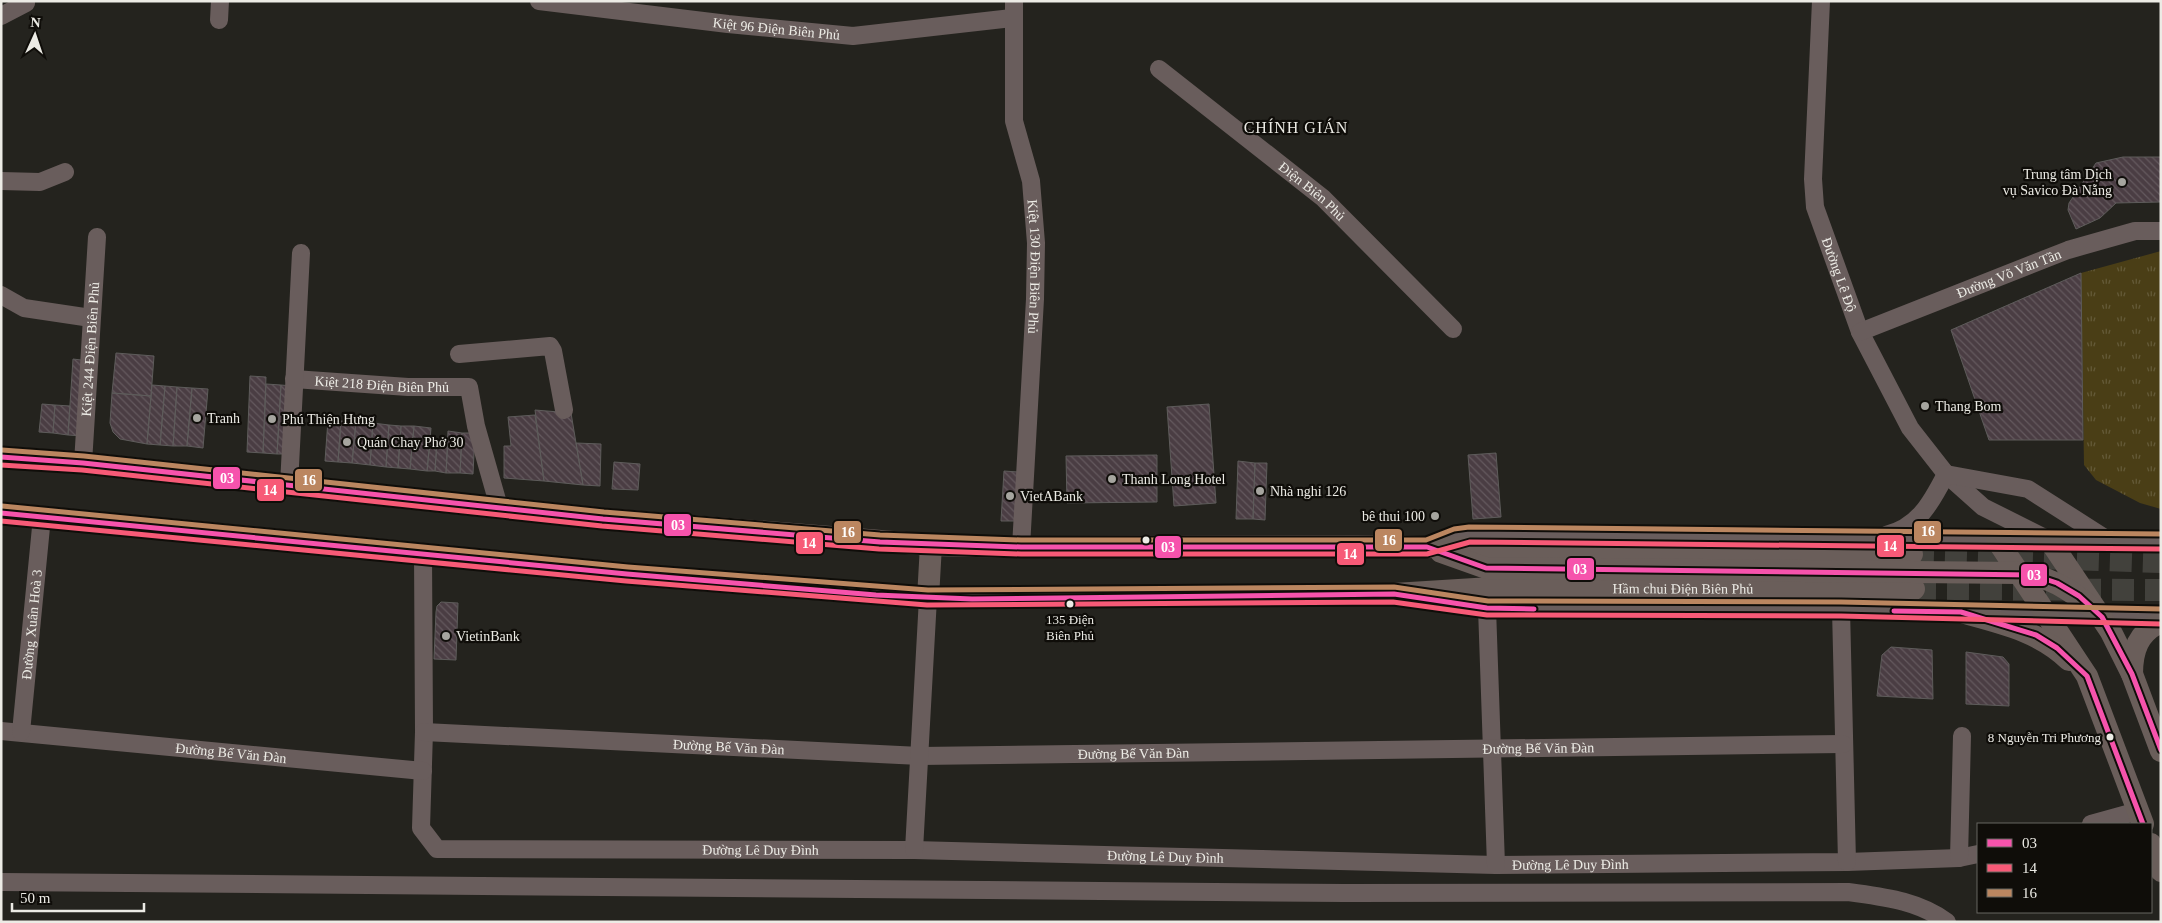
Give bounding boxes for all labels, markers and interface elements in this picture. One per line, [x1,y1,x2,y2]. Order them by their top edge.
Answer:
north arrow [10,10,60,60]
text: N [30,15,41,30]
street label: Kiệt 96 Điện Biên Phủ [712,15,841,42]
district label: CHÍNH GIÁN [1244,118,1348,136]
street label: Điện Biên Phủ [1276,159,1348,224]
place label: Trung tâm Dịch vụ Savico Đà Nẵng [2003,167,2112,198]
marker: Trung tâm Dịch vụ Savico Đà Nẵng [2116,176,2128,188]
street label: Kiệt 130 Điện Biên Phủ [1025,199,1044,334]
street label: Đường Lê Độ [1819,235,1860,314]
street label: Đường Võ Văn Tần [1954,246,2063,301]
street label: Kiệt 244 Điện Biên Phủ [78,282,102,417]
street label: Kiệt 218 Điện Biên Phủ [314,373,449,395]
place label: Thang Bom [1935,399,2002,414]
marker: Thang Bom [1919,400,1931,412]
place label: Tranh [207,411,240,426]
marker: Tranh [191,412,203,424]
place label: Phú Thiện Hưng [282,412,375,427]
marker: Phú Thiện Hưng [266,413,278,425]
place label: Quán Chay Phở 30 [357,435,464,450]
marker: Quán Chay Phở 30 [341,436,353,448]
line badge: 03 [212,466,241,490]
line badge: 16 [294,468,323,492]
text: 03 [220,471,234,486]
place label: Thanh Long Hotel [1122,472,1226,487]
text: 16 [302,473,316,488]
marker: Thanh Long Hotel [1106,473,1118,485]
line badge: 14 [256,478,285,502]
text: 14 [263,483,277,498]
place label: Nhà nghỉ 126 [1270,484,1346,499]
marker: Nhà nghỉ 126 [1254,485,1266,497]
place label: VietABank [1020,489,1083,504]
marker: VietABank [1004,490,1016,502]
place label: bê thui 100 [1362,509,1425,524]
marker: bê thui 100 [1429,510,1441,522]
line badge: 03 [663,513,692,537]
text: 03 [671,518,685,533]
line badge: 16 [833,520,862,544]
line badge: 16 [1913,520,1942,544]
text: 16 [1921,524,1935,539]
text: 16 [841,525,855,540]
line badge: 16 [1374,528,1403,552]
line badge: 14 [795,531,824,555]
text: 16 [1382,533,1396,548]
line badge: 14 [1876,534,1905,558]
unlabelled marker [1141,535,1151,545]
line badge: 03 [1154,535,1182,559]
text: 14 [802,536,816,551]
text: 14 [1883,539,1897,554]
text: 03 [1161,540,1175,555]
line badge: 14 [1336,542,1365,566]
text: 14 [1343,547,1357,562]
line badge: 03 [1566,557,1595,581]
text: 03 [1573,562,1587,577]
line badge: 03 [2020,563,2048,587]
text: 03 [2027,568,2041,583]
street label: Đường Xuân Hoà 3 [19,569,44,680]
street label: Hầm chui Điện Biên Phủ [1612,581,1753,596]
marker: 135 Điện Biên Phủ [1065,599,1075,609]
place label: 135 Điện Biên Phủ [1046,612,1095,643]
place label: VietinBank [456,629,520,644]
marker: VietinBank [440,630,452,642]
place label: 8 Nguyễn Tri Phương [1988,730,2101,745]
marker: 8 Nguyễn Tri Phương [2105,732,2115,742]
street label: Đường Bế Văn Đàn [673,737,785,757]
street label: Đường Bế Văn Đàn [175,740,287,766]
street label: Đường Bế Văn Đàn [1482,740,1594,756]
street label: Đường Bế Văn Đàn [1077,745,1189,761]
legend [1977,823,2152,913]
text: 03 [2022,835,2037,851]
street label: Đường Lê Duy Đình [702,842,819,857]
street label: Đường Lê Duy Đình [1107,847,1224,865]
street label: Đường Lê Duy Đình [1512,856,1629,872]
text: 14 [2022,860,2038,876]
scale bar [12,880,145,912]
text: 16 [2022,885,2038,901]
text: 50 m [20,890,51,906]

